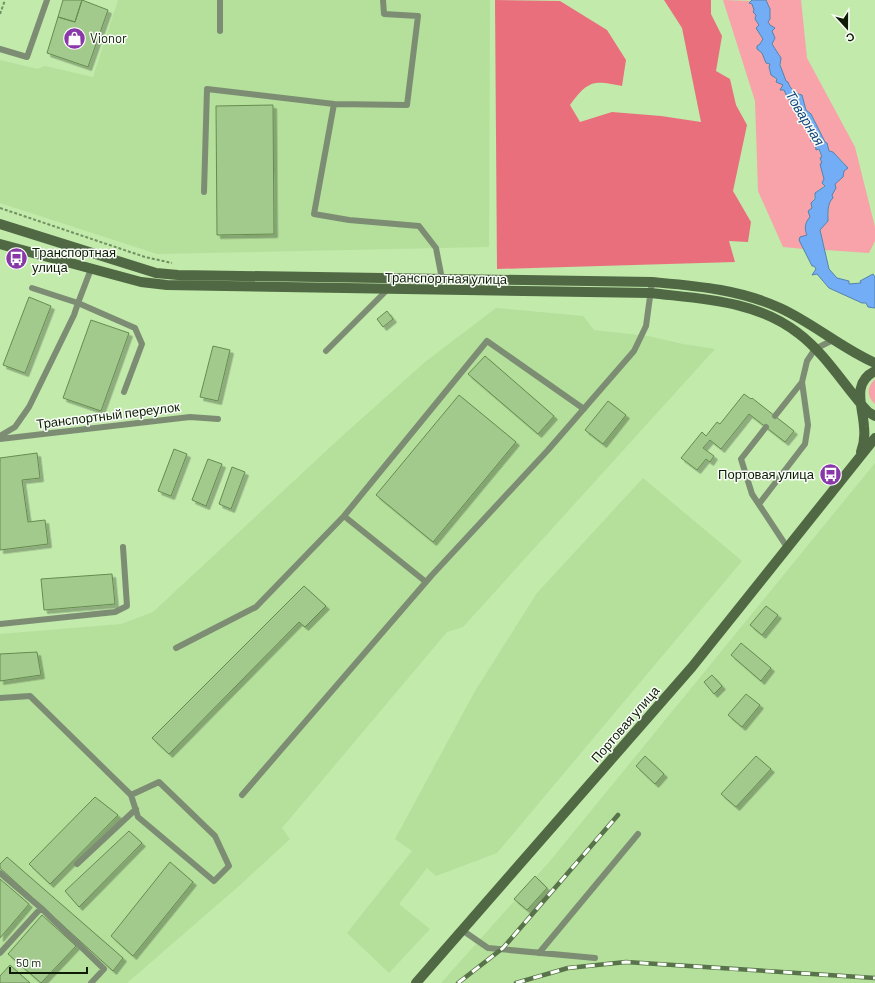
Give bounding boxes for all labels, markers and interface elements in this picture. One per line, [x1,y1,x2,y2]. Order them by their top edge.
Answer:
north arrow [827,8,867,48]
shop icon: Vionor [62,25,88,51]
place label: Vionor [90,30,127,46]
text: С [845,30,857,45]
water label: Товарная [782,87,829,149]
place label: Транспортная улица [32,244,116,275]
bus stop icon: Транспортная улица [4,246,30,272]
street label: Транспортная улица [385,269,508,287]
street label: Транспортный переулок [35,398,181,432]
bus stop icon: Портовая улица [817,461,843,487]
place label: Портовая улица [718,466,815,482]
street label: Портовая улица [587,682,663,765]
scale bar [10,949,87,975]
text: 50 m [16,955,41,969]

